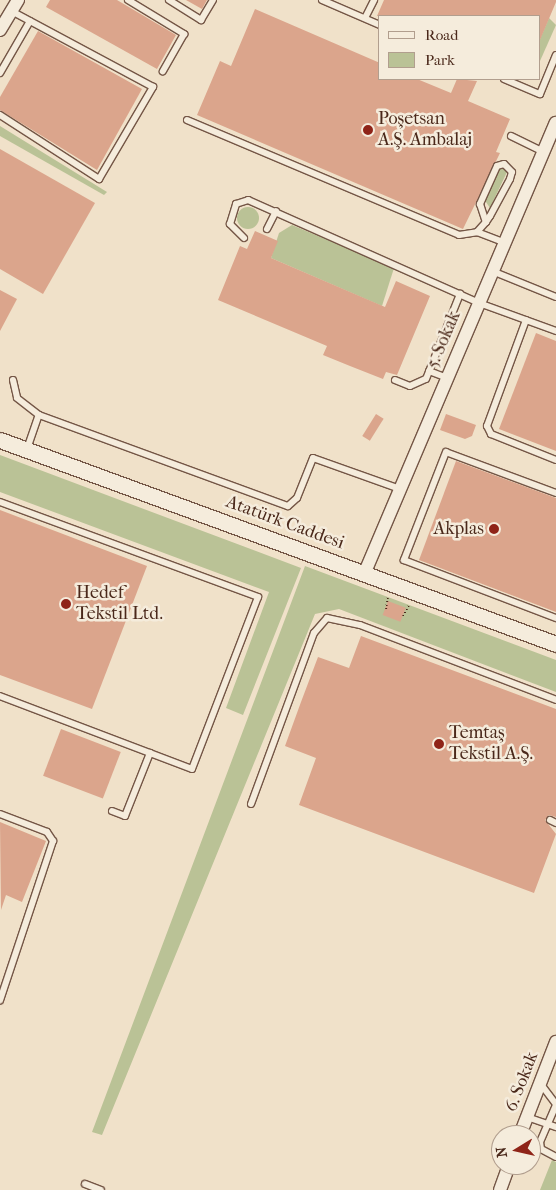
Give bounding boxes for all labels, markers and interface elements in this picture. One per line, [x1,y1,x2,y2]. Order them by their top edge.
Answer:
legend [378,15,541,80]
text: Road [425,26,458,44]
text: Park [425,51,455,69]
place label: Poşetsan A.Ş. Ambalaj [378,109,472,152]
marker: Poşetsan A.Ş. Ambalaj [362,124,374,136]
street label: 5. Sokak [422,308,466,372]
street label: Atatürk Caddesi [223,492,347,554]
place label: Akplas [434,518,484,540]
marker: Akplas [488,523,500,535]
place label: Hedef Tekstil Ltd. [76,583,163,626]
marker: Hedef Tekstil Ltd. [60,598,72,610]
place label: Temtaş Tekstil A.Ş. [449,723,533,766]
marker: Temtaş Tekstil A.Ş. [433,738,445,750]
street label: 6. Sokak [501,1049,543,1115]
north arrow [491,1125,541,1175]
text: N [492,1146,511,1159]

